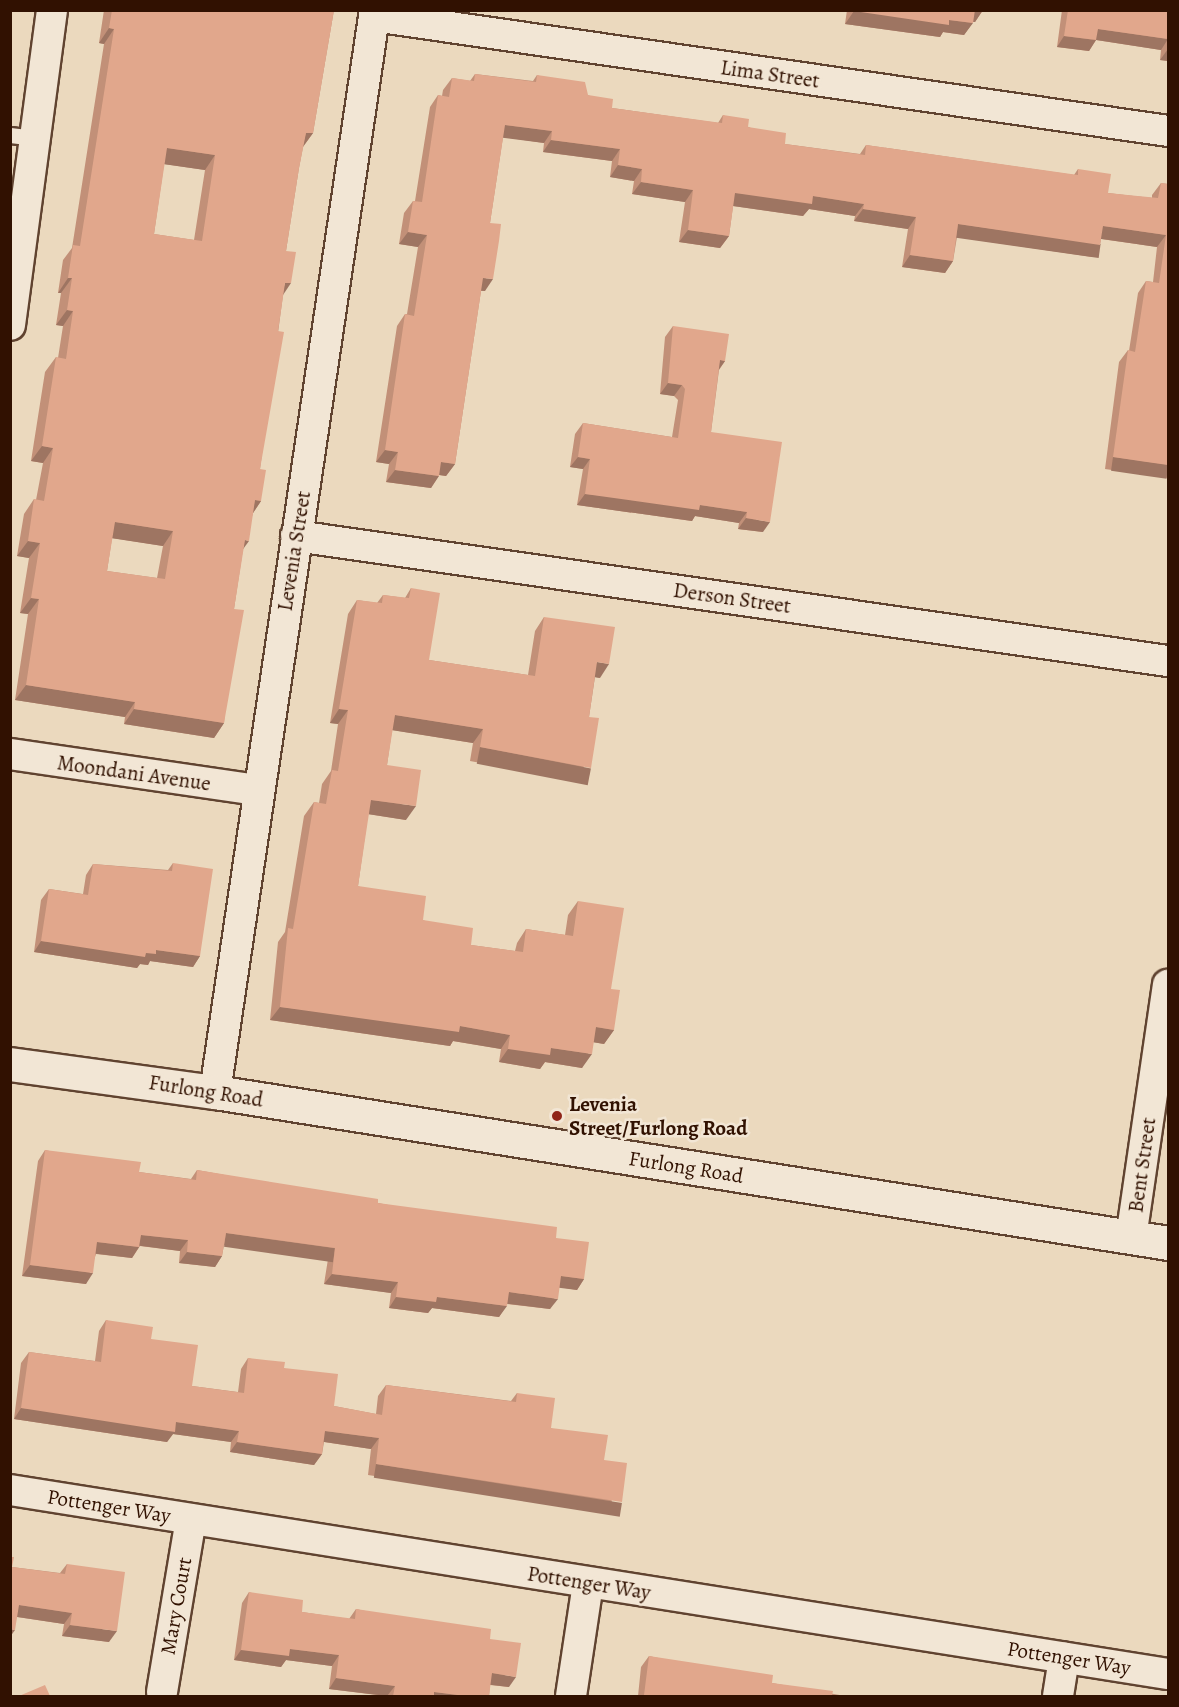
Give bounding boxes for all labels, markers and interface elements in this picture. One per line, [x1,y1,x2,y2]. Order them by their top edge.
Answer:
street label: Lima Street [719,55,821,93]
street label: Levenia Street [272,489,316,613]
street label: Derson Street [672,577,792,619]
street label: Moondani Avenue [56,750,212,796]
street label: Furlong Road [147,1070,265,1112]
place label: Levenia Street/Furlong Road [569,1091,747,1141]
marker: Levenia Street/Furlong Road [550,1109,564,1123]
street label: Bent Street [1123,1116,1161,1214]
street label: Furlong Road [627,1146,745,1188]
street label: Pottenger Way [45,1484,173,1528]
street label: Mary Court [155,1555,197,1657]
street label: Pottenger Way [525,1561,653,1605]
street label: Pottenger Way [1005,1636,1133,1680]

